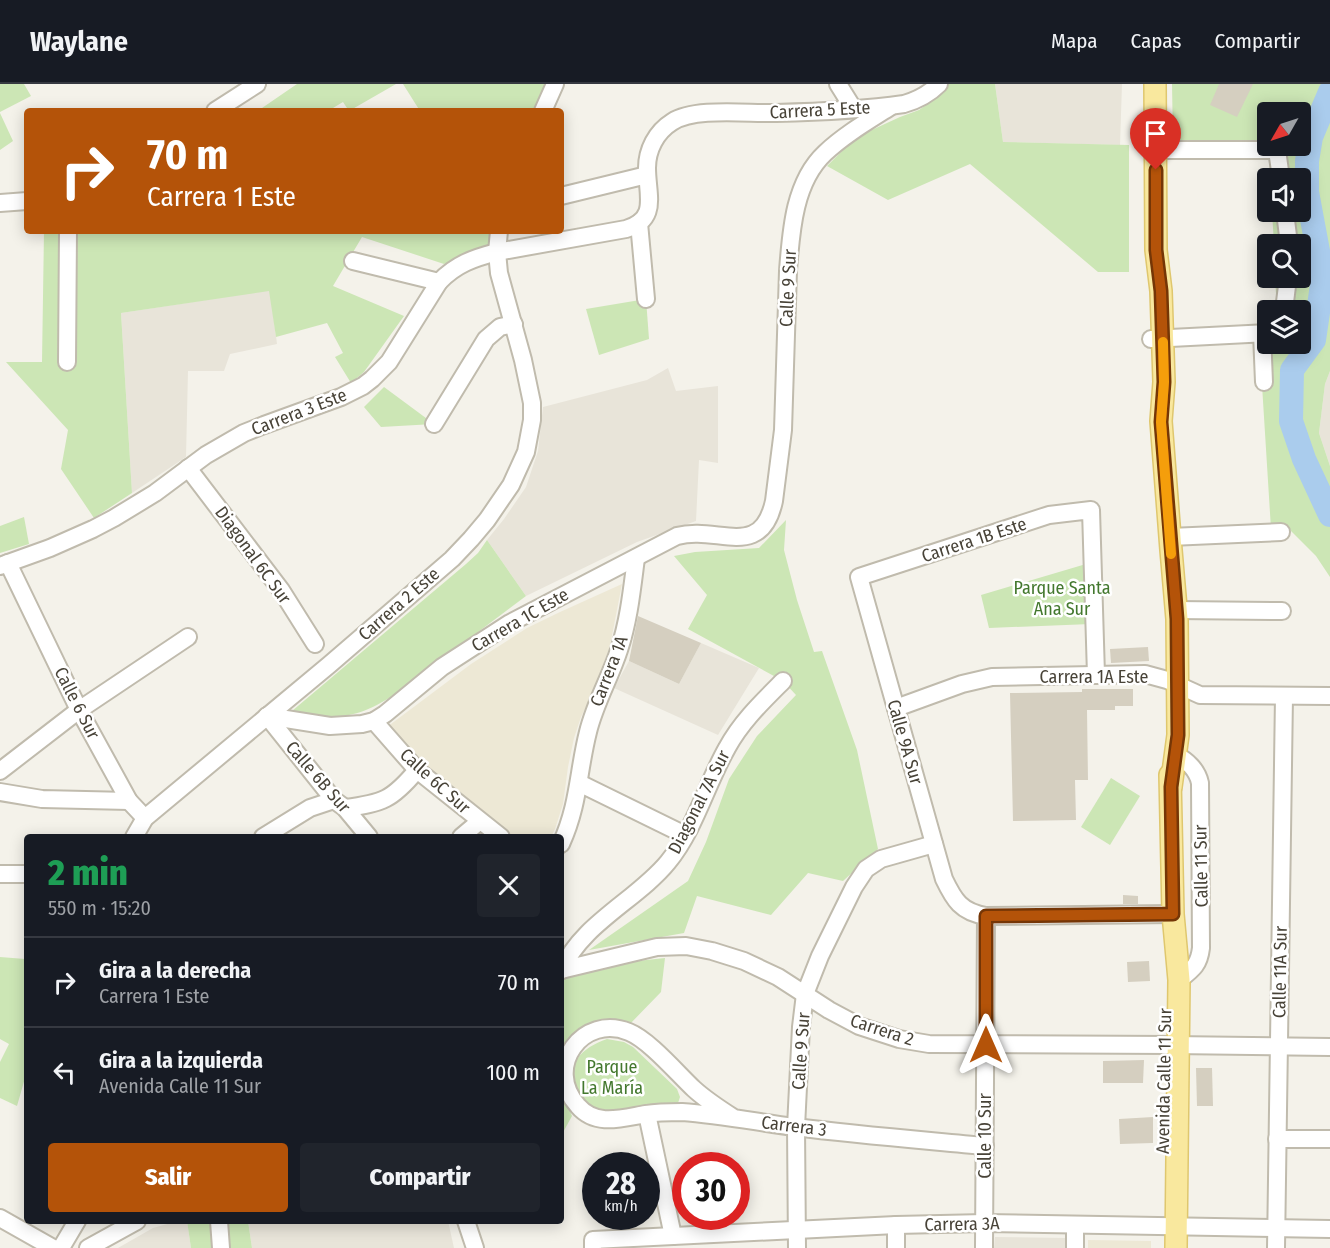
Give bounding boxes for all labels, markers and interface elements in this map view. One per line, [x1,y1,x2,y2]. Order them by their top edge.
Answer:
text: Waylane [30,25,128,58]
text: Mapa [1051,28,1098,54]
text: Capas [1131,28,1181,54]
text: Compartir [1214,28,1300,54]
street label: Carrera 5 Este [769,96,871,124]
north arrow [1257,102,1311,156]
map controls [1257,102,1311,354]
pin [1130,108,1181,170]
icon: arrive [1139,117,1172,150]
text: 70 m [147,130,228,180]
icon: right [48,132,126,210]
button: sound [1257,168,1311,222]
text: Carrera 1 Este [147,181,296,213]
button: search [1257,234,1311,288]
street label: Calle 9 Sur [775,248,801,327]
button: layers [1257,300,1311,354]
street label: Carrera 3 Este [248,384,350,440]
street label: Diagonal 6C Sur [210,502,296,609]
street label: Carrera 1B Este [919,513,1029,567]
street label: Carrera 2 Este [354,563,444,645]
park label: Parque Santa Ana Sur [1013,577,1111,620]
street label: Carrera 1C Este [468,583,573,657]
street label: Carrera 1A [585,632,633,709]
street label: Calle 6 Sur [50,663,105,743]
street label: Carrera 1A Este [1040,666,1148,688]
street label: Calle 9A Sur [882,697,928,788]
street label: Calle 6B Sur [281,737,356,818]
street label: Calle 6C Sur [395,744,475,819]
street label: Diagonal 7A Sur [663,746,735,858]
street label: Calle 11 Sur [1189,824,1213,908]
text: 2 min [48,851,128,895]
button: close [477,854,540,917]
text: 550 m · 15:20 [48,896,151,920]
street label: Calle 11A Sur [1268,925,1292,1018]
text: Gira a la derecha [99,957,251,984]
icon: right [48,966,81,999]
text: 70 m [498,969,540,996]
text: Carrera 1 Este [99,984,209,1008]
street label: Avenida Calle 11 Sur [1152,1007,1176,1154]
street label: Carrera 2 [847,1009,917,1051]
street label: Calle 9 Sur [787,1011,815,1091]
position arrow [954,1013,1018,1077]
text: Gira a la izquierda [99,1047,263,1074]
icon: left [48,1056,81,1089]
park label: Parque La María [581,1056,643,1099]
text: 100 m [486,1059,540,1086]
text: Avenida Calle 11 Sur [99,1074,261,1098]
street label: Calle 10 Sur [974,1093,996,1179]
street label: Carrera 3 [760,1111,828,1141]
button: Salir [48,1143,288,1212]
button: Compartir [300,1143,540,1212]
speed limit sign: 30 [672,1152,750,1230]
text: 28 [606,1166,636,1202]
text: km/h [604,1197,638,1215]
street label: Carrera 3A [924,1212,1000,1236]

